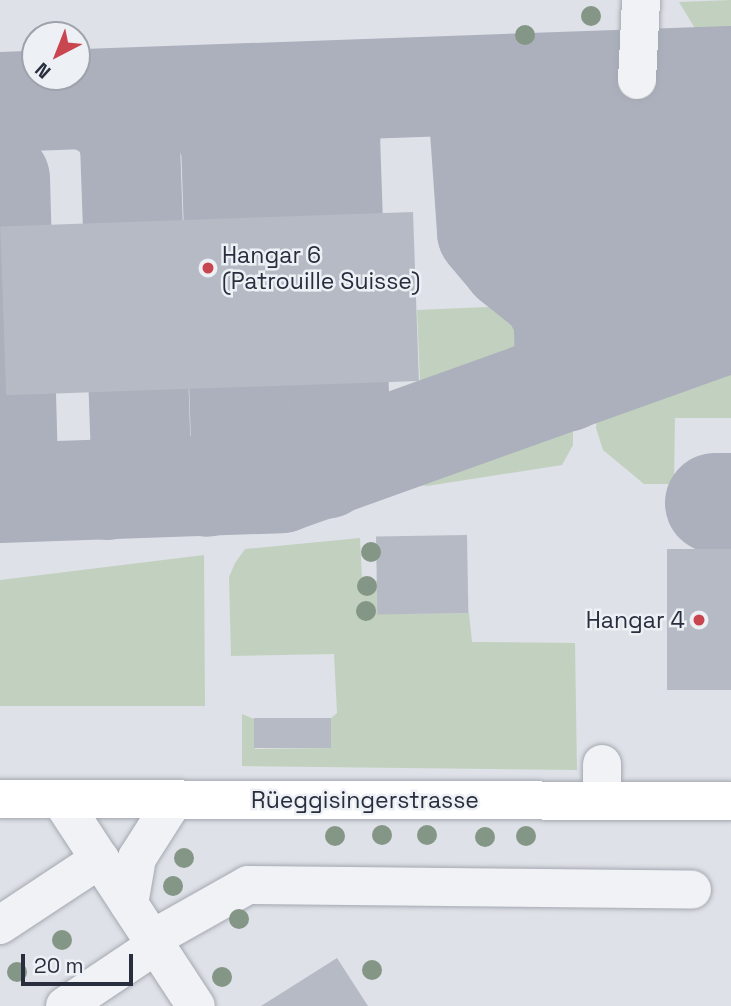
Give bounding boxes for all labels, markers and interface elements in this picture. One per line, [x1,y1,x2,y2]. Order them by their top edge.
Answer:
north arrow [21,21,91,91]
text: N [30,57,56,84]
place label: Hangar 6 (Patrouille Suisse) [222,241,420,295]
marker: Hangar 6 (Patrouille Suisse) [200,260,216,276]
place label: Hangar 4 [586,606,685,634]
marker: Hangar 4 [691,612,707,628]
street label: Rüeggisingerstrasse [251,786,479,814]
scale bar [24,940,136,984]
text: 20 m [34,952,84,979]

